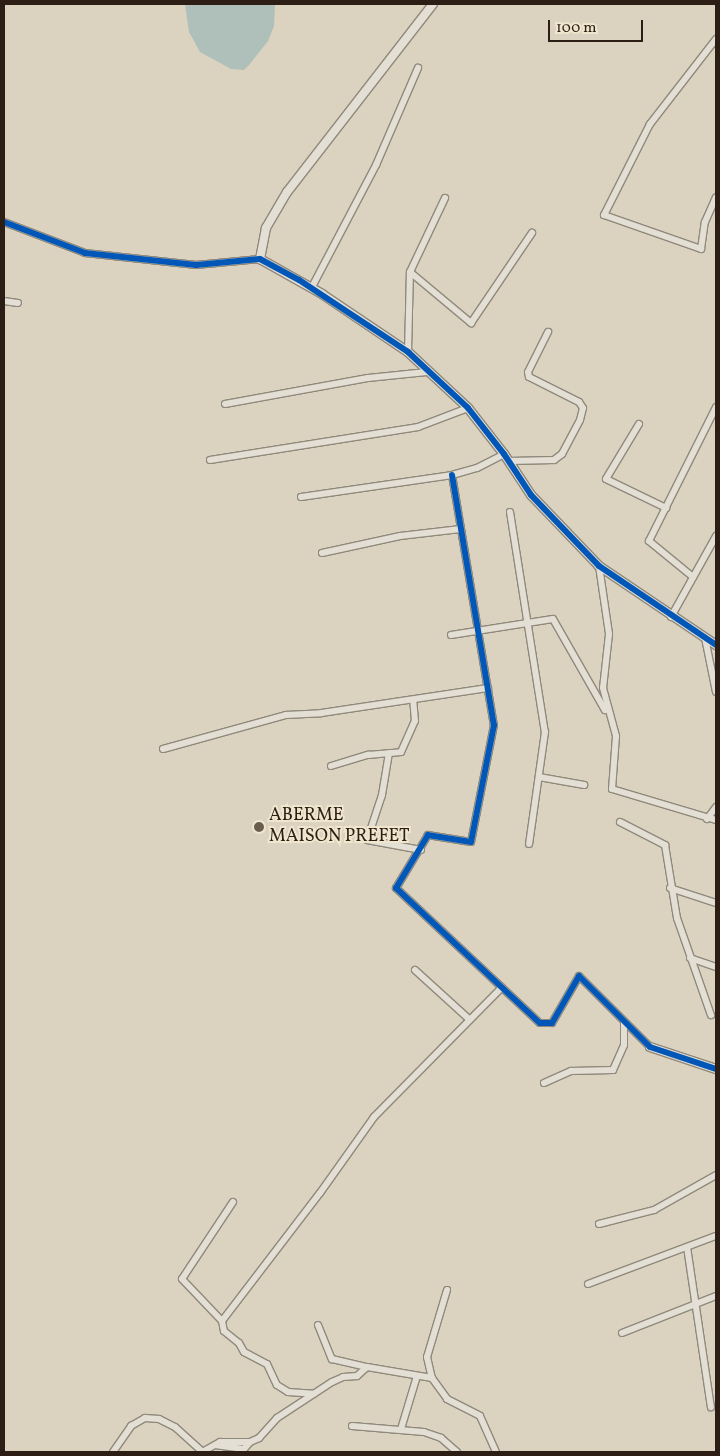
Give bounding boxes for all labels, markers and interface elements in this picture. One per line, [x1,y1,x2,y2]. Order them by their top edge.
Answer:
scale bar [550,10,645,42]
text: 100 m [556,18,596,39]
place label: ABERME MAISON PREFET [269,806,410,849]
marker: ABERME MAISON PREFET [253,821,265,833]

